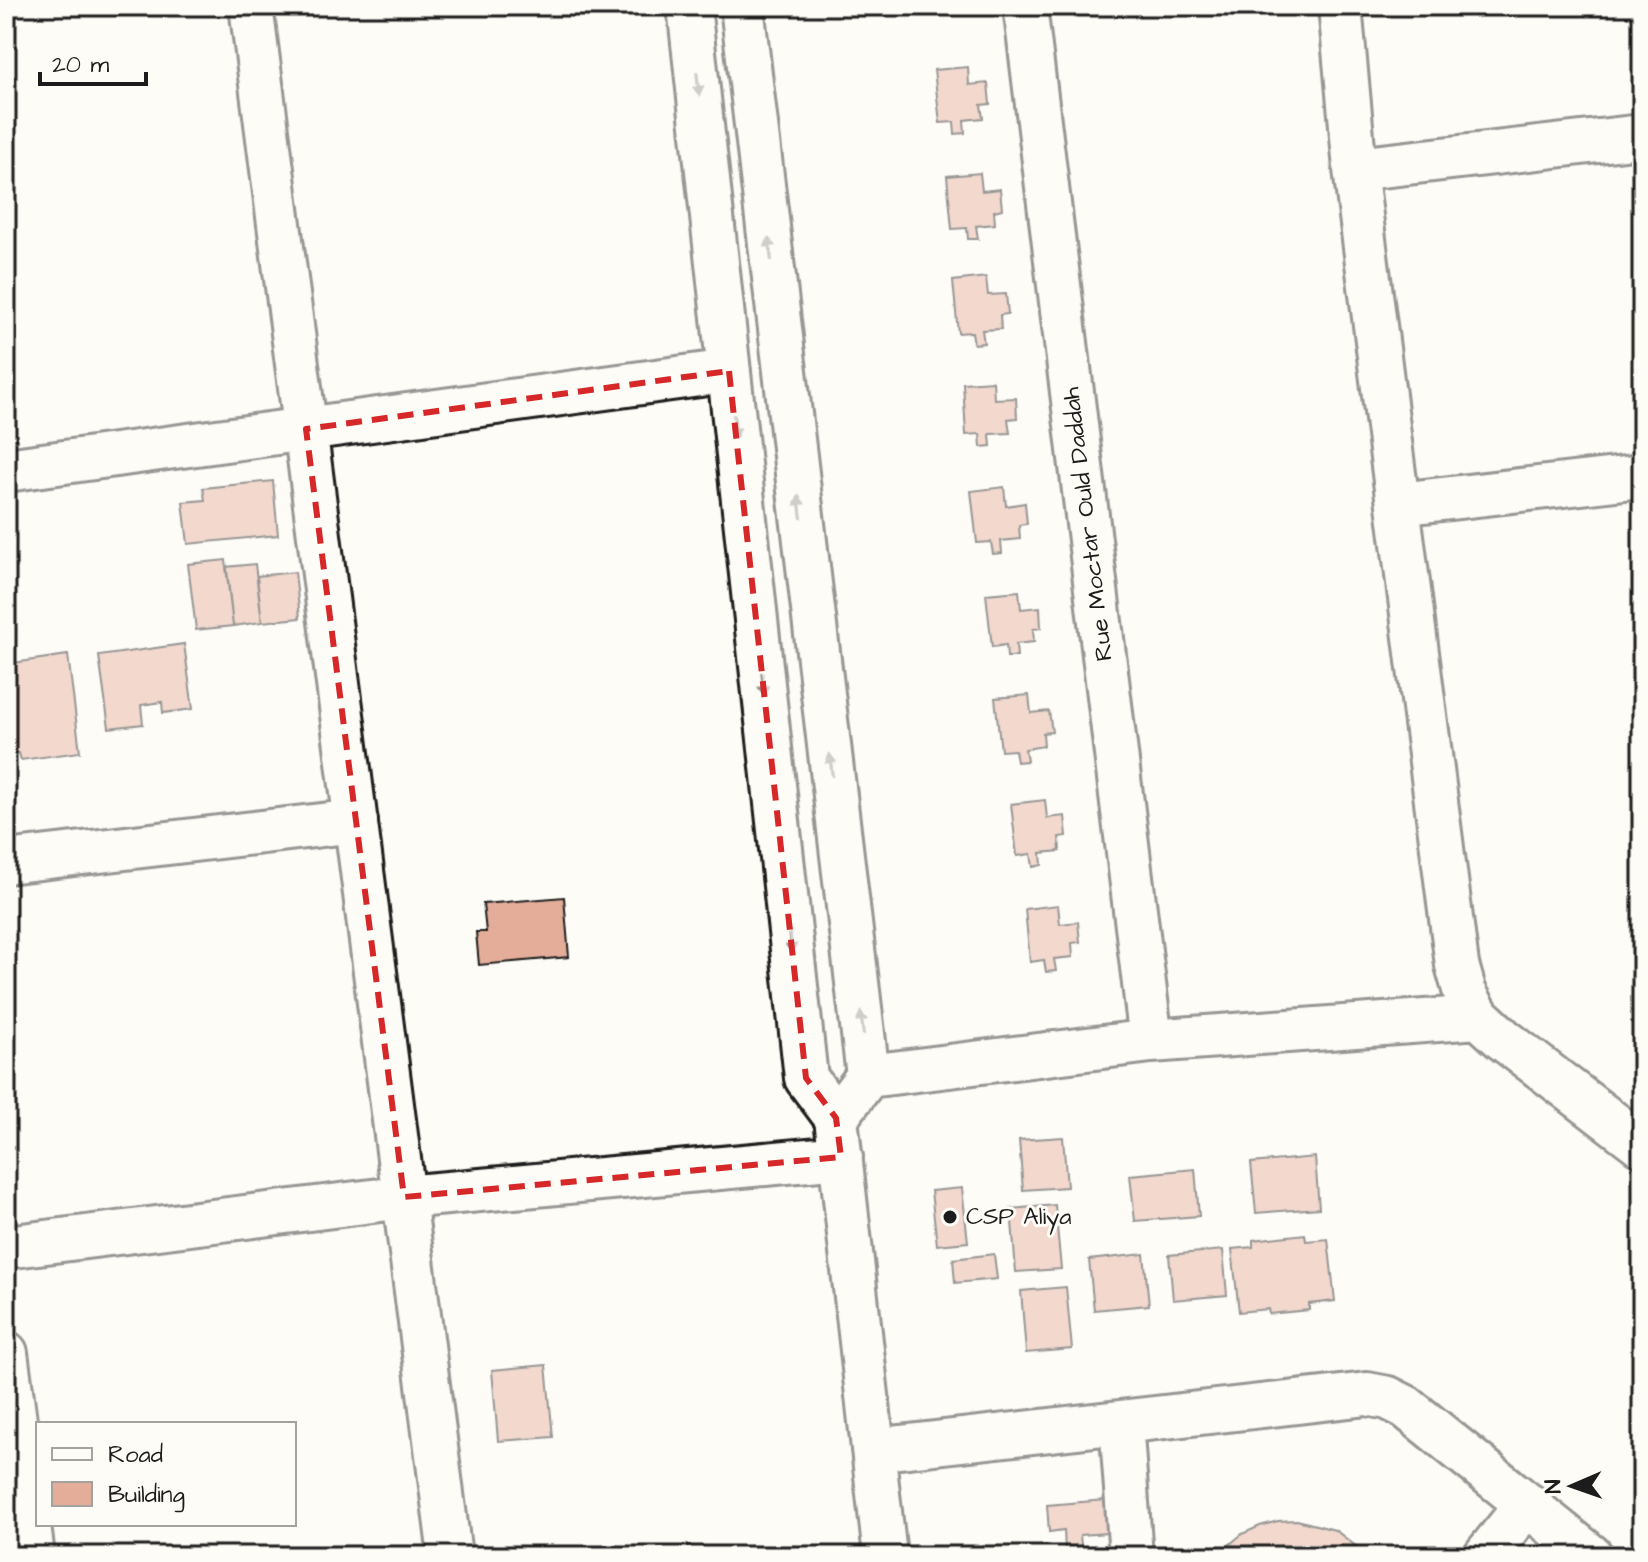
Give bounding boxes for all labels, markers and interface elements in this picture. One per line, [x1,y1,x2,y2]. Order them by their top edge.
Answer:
scale bar [40,36,146,86]
text: 20 m [52,48,109,82]
one-way arrow [691,71,704,96]
one-way arrow [763,236,776,261]
street label: Rue Moctar Ould Daddah [1054,385,1122,663]
one-way arrow [728,413,741,438]
one-way arrow [793,494,806,519]
one-way arrow [757,672,770,697]
one-way arrow [824,752,837,777]
one-way arrow [785,930,798,955]
one-way arrow [855,1010,868,1035]
place label: CSP Aliya [966,1200,1072,1235]
marker: CSP Aliya [941,1208,959,1226]
legend [36,1422,296,1526]
text: Road [108,1438,163,1472]
north arrow [1532,1446,1612,1526]
text: Building [108,1478,185,1513]
text: N [1538,1479,1569,1494]

